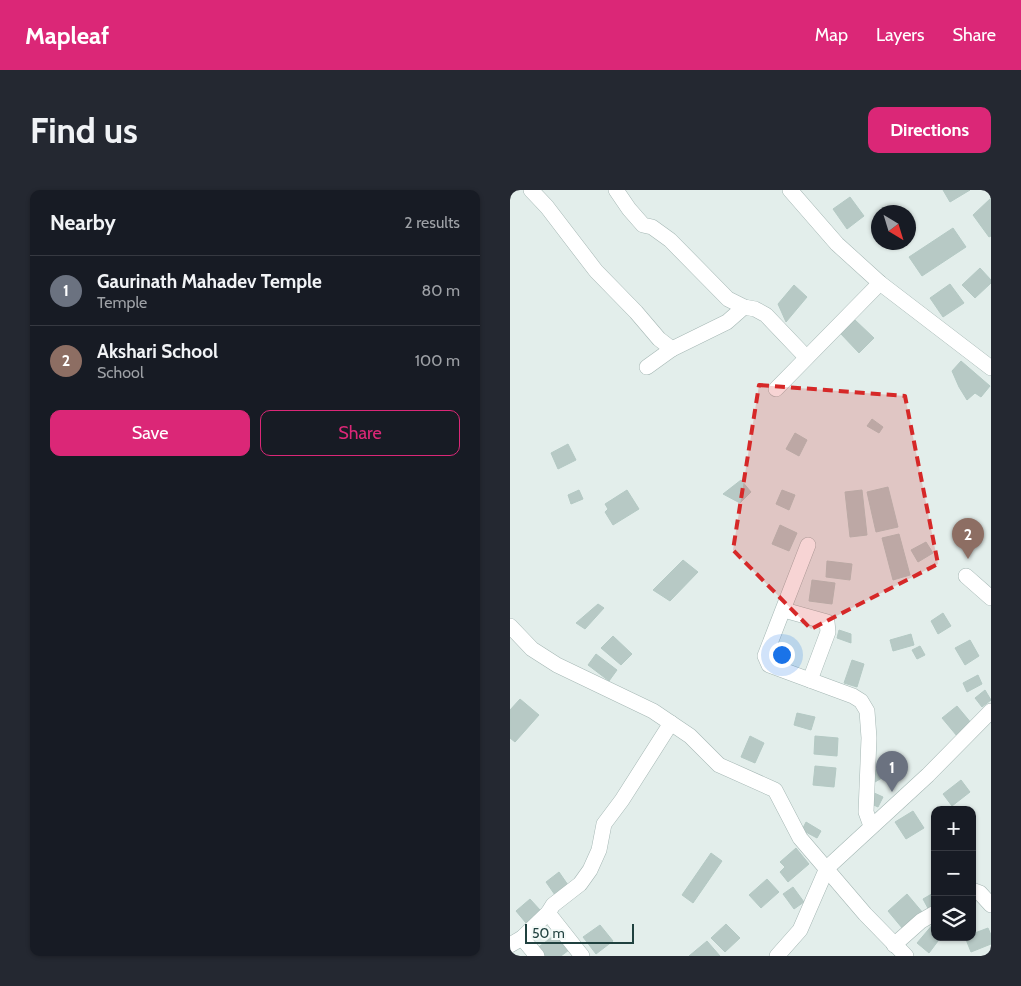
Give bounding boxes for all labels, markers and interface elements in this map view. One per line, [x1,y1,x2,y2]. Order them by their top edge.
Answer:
text: Mapleaf [25,21,109,50]
text: Map [815,24,848,46]
text: Layers [876,24,925,46]
text: Share [953,24,996,46]
button: Directions [868,107,991,153]
text: Find us [30,109,138,152]
north arrow [871,205,916,250]
text: Nearby [50,210,116,235]
text: 2 results [404,213,460,232]
text: Gaurinath Mahadev Temple [97,270,322,293]
text: 1 [63,281,69,300]
text: 80 m [422,281,460,300]
text: Temple [97,293,147,312]
text: Akshari School [97,340,218,363]
text: 2 [62,351,70,370]
text: 100 m [415,351,460,370]
text: School [97,363,144,382]
button: Save [50,410,250,456]
button: Share [260,410,460,456]
pin: 2 [952,518,984,559]
your location [769,642,795,668]
pin: 1 [876,751,908,792]
map controls [931,806,976,941]
button: + [931,806,976,851]
button: − [931,851,976,896]
button: layers [931,896,976,941]
scale bar [525,921,634,944]
text: 50 m [532,924,565,942]

